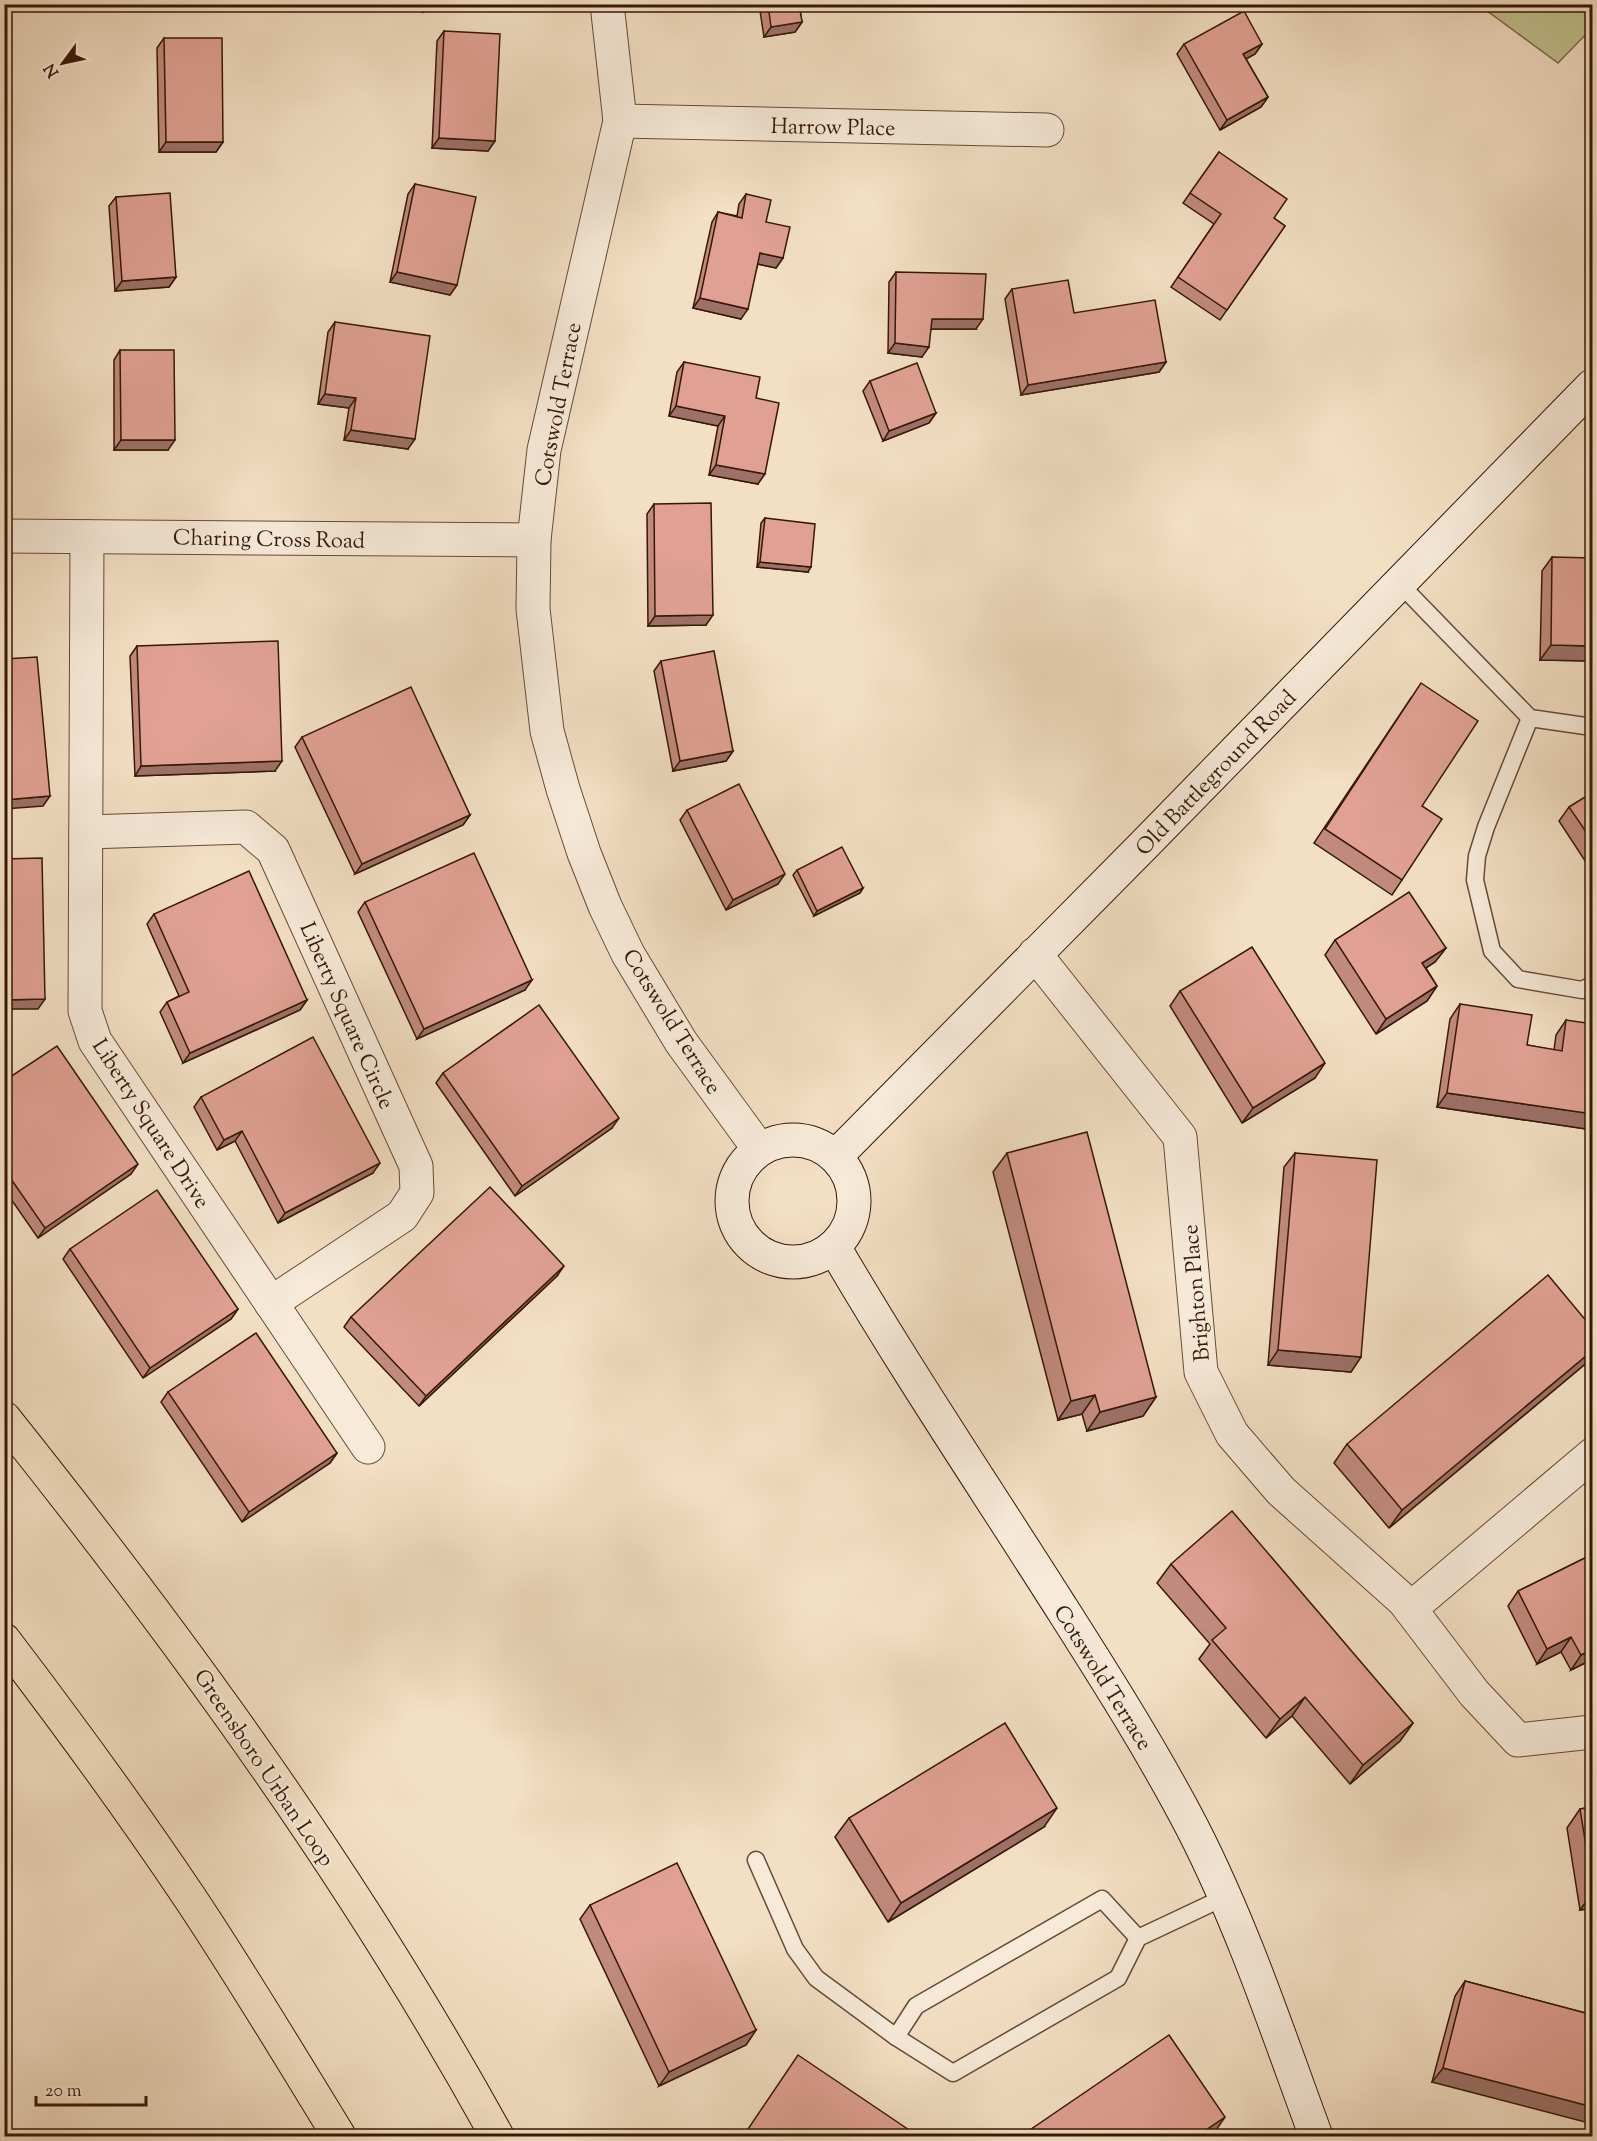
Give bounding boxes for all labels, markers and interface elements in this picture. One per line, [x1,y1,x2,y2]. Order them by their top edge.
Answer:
north arrow [33,33,93,93]
text: N [39,58,66,81]
street label: Harrow Place [770,112,896,146]
street label: Cotswold Terrace [528,320,592,489]
street label: Charing Cross Road [173,523,365,559]
street label: Old Battleground Road [1129,684,1305,864]
street label: Liberty Square Circle [290,918,401,1115]
street label: Cotswold Terrace [613,944,728,1102]
street label: Liberty Square Drive [82,1033,217,1216]
street label: Brighton Place [1176,1223,1220,1363]
street label: Cotswold Terrace [1044,1600,1159,1758]
street label: Greensboro Urban Loop [184,1663,341,1874]
scale bar [36,2069,146,2107]
text: 20 m [45,2079,82,2105]

